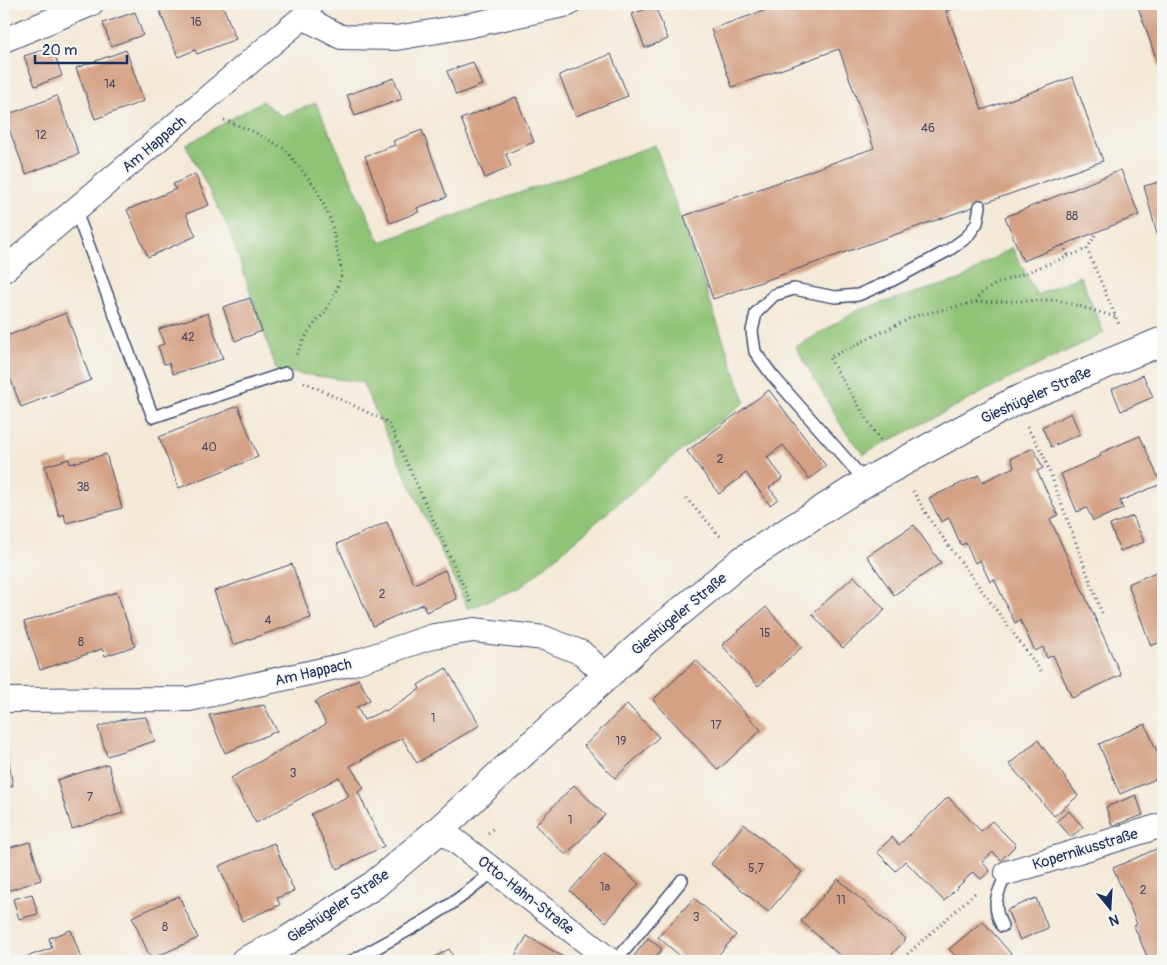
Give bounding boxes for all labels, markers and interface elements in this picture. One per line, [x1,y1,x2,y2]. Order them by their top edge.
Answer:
house number: 16 [190,15,202,30]
scale bar [35,32,128,64]
text: 20 m [42,41,77,60]
house number: 14 [104,77,116,92]
street label: Am Happach [118,112,190,177]
house number: 46 [921,121,935,136]
house number: 12 [35,128,47,143]
house number: 88 [1066,209,1078,224]
house number: 42 [181,330,195,345]
street label: Gieshügeler Straße [978,362,1095,428]
house number: 40 [201,440,217,455]
house number: 2 [717,452,724,467]
house number: 38 [77,480,89,495]
street label: Gieshügeler Straße [628,569,731,660]
house number: 2 [379,587,386,602]
house number: 4 [265,613,272,628]
house number: 15 [759,626,771,641]
house number: 8 [78,635,84,650]
street label: Am Happach [273,654,353,691]
house number: 1 [431,711,435,726]
house number: 17 [710,718,722,733]
house number: 19 [616,734,626,749]
house number: 3 [290,766,297,781]
house number: 7 [87,790,94,805]
house number: 1 [568,813,572,828]
street label: Kopernikusstraße [1030,824,1141,875]
street label: Otto-Hahn-Straße [474,852,578,939]
house number: 5,7 [748,861,765,876]
street label: Gieshügeler Straße [284,865,393,947]
house number: 1a [600,880,611,895]
north arrow [1084,882,1134,932]
house number: 2 [1140,883,1147,898]
house number: 11 [836,893,846,908]
house number: 3 [693,910,700,925]
text: N [1107,910,1121,929]
house number: 8 [162,920,168,935]

